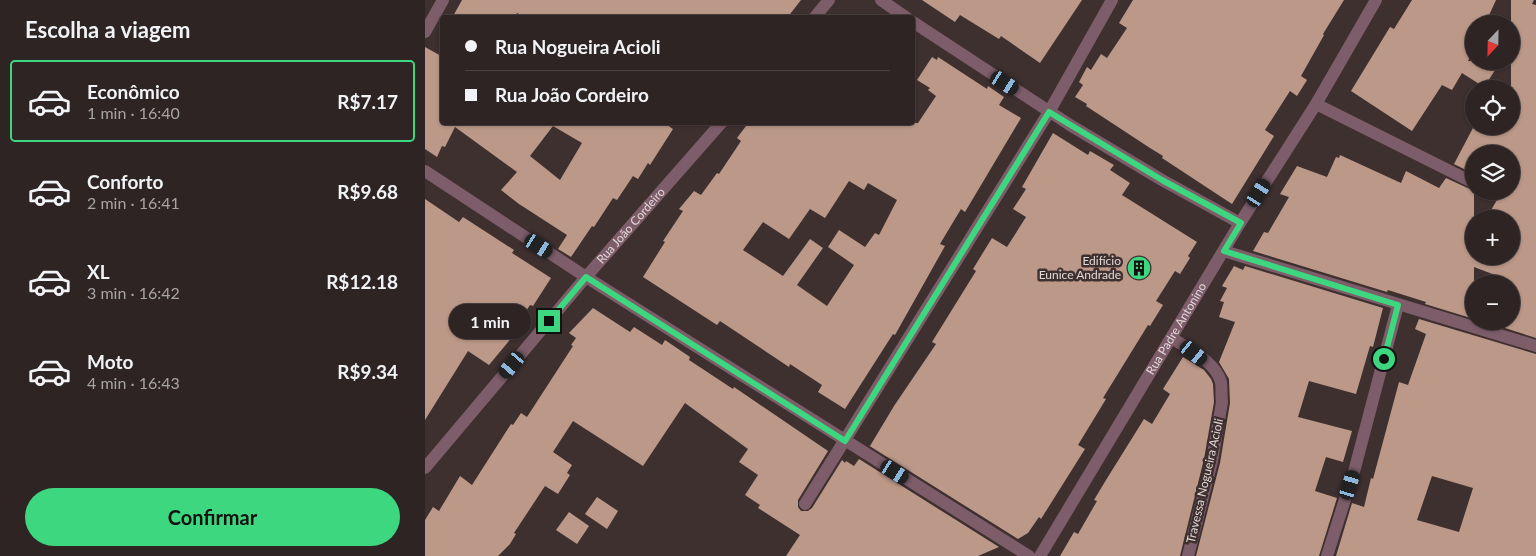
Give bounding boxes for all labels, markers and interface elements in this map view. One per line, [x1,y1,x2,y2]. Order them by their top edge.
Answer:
north arrow [1465,15,1520,70]
map controls [1465,15,1520,330]
text: Escolha a viagem [25,16,191,43]
text: Rua Nogueira Acioli [495,35,661,58]
car [988,69,1021,97]
icon: car [27,79,72,124]
text: Econômico [87,80,180,103]
button: locate [1465,80,1520,135]
text: Rua João Cordeiro [495,83,649,106]
text: R$7.17 [337,90,398,113]
text: 1 min · 16:40 [87,103,180,122]
button: layers [1465,145,1520,200]
icon: car [27,169,72,214]
text: Conforto [87,170,163,193]
car [1244,176,1273,210]
text: R$9.68 [337,180,398,203]
street label: Rua João Cordeiro [593,184,668,266]
text: 2 min · 16:41 [87,193,180,212]
button: + [1465,210,1520,265]
car [522,232,555,260]
place label: Edifício Eunice Andrade [1039,253,1121,282]
building icon: Edifício Eunice Andrade [1126,255,1152,281]
icon: car [27,259,72,304]
text: XL [87,260,110,283]
text: R$12.18 [326,270,398,293]
button: − [1465,275,1520,330]
street label: Rua Padre Antonino [1143,280,1210,377]
text: 3 min · 16:42 [87,283,180,302]
callout: 1 min [449,304,531,338]
route end [538,310,560,332]
text: 1 min [470,312,510,331]
car [1177,338,1210,368]
route start [1373,348,1395,370]
icon: car [27,349,72,394]
car [496,349,527,381]
text: Moto [87,350,133,373]
text: R$9.34 [337,360,398,383]
text: 4 min · 16:43 [87,373,180,392]
street label: Travessa Nogueira Acioli [1183,417,1226,545]
car [878,458,911,486]
car [1338,468,1361,502]
button: Confirmar [25,488,400,546]

